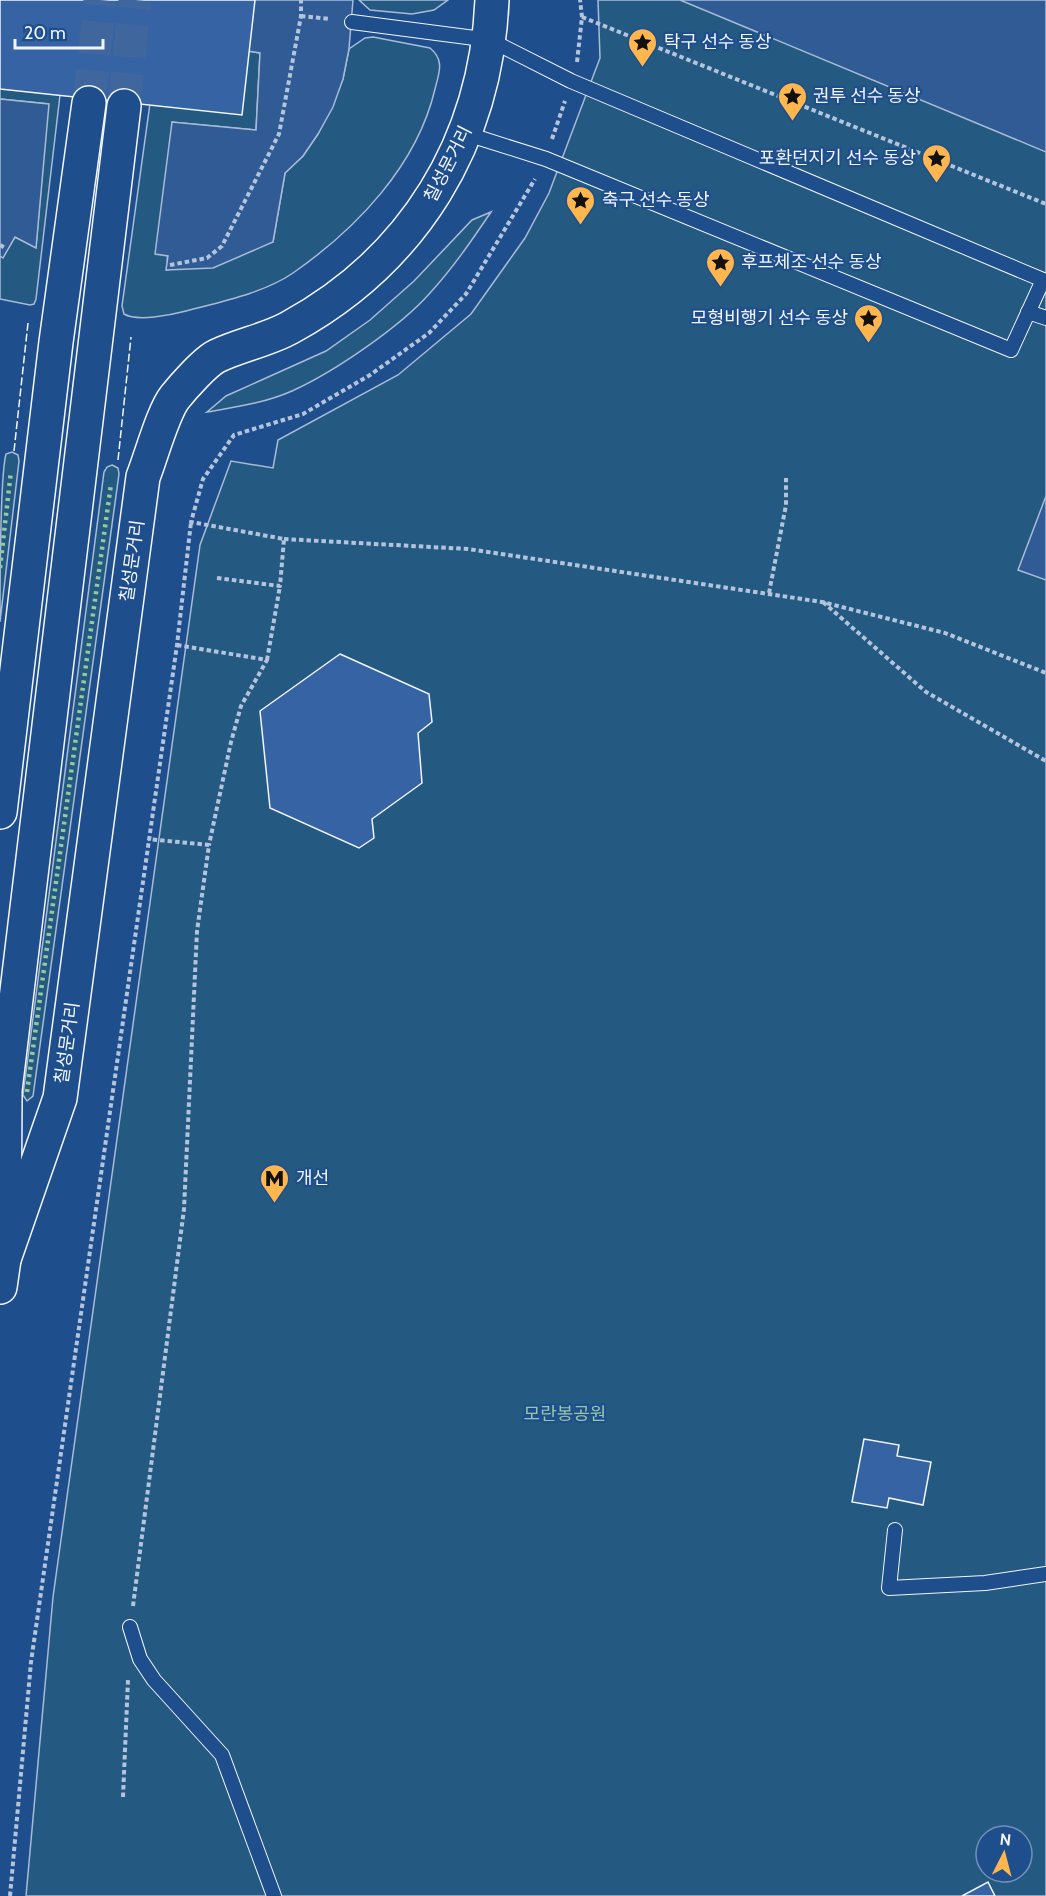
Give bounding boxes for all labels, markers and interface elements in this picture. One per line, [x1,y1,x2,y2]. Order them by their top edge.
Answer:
scale bar [15,12,104,50]
text: 20 m [24,22,66,44]
place icon: 탁구 선수 동상 [627,26,659,68]
place label: 탁구 선수 동상 [664,31,771,53]
place icon: 권투 선수 동상 [776,80,808,122]
place label: 권투 선수 동상 [813,85,920,107]
street label: 칠성문거리 [419,122,477,206]
place icon: 포환던지기 선수 동상 [921,142,953,184]
place label: 포환던지기 선수 동상 [759,147,916,169]
place icon: 축구 선수 동상 [565,184,597,226]
place label: 축구 선수 동상 [602,189,709,211]
place icon: 후프체조 선수 동상 [704,246,736,288]
place label: 후프체조 선수 동상 [741,251,882,273]
place icon: 모형비행기 선수 동상 [853,302,885,344]
place label: 모형비행기 선수 동상 [691,307,848,329]
street label: 칠성문거리 [115,518,149,604]
street label: 칠성문거리 [50,1000,84,1086]
metro station icon: 개선 [259,1162,291,1204]
place label: 개선 [296,1167,329,1189]
park label: 모란봉공원 [524,1403,606,1425]
north arrow [974,1824,1034,1884]
text: N [999,1830,1012,1850]

